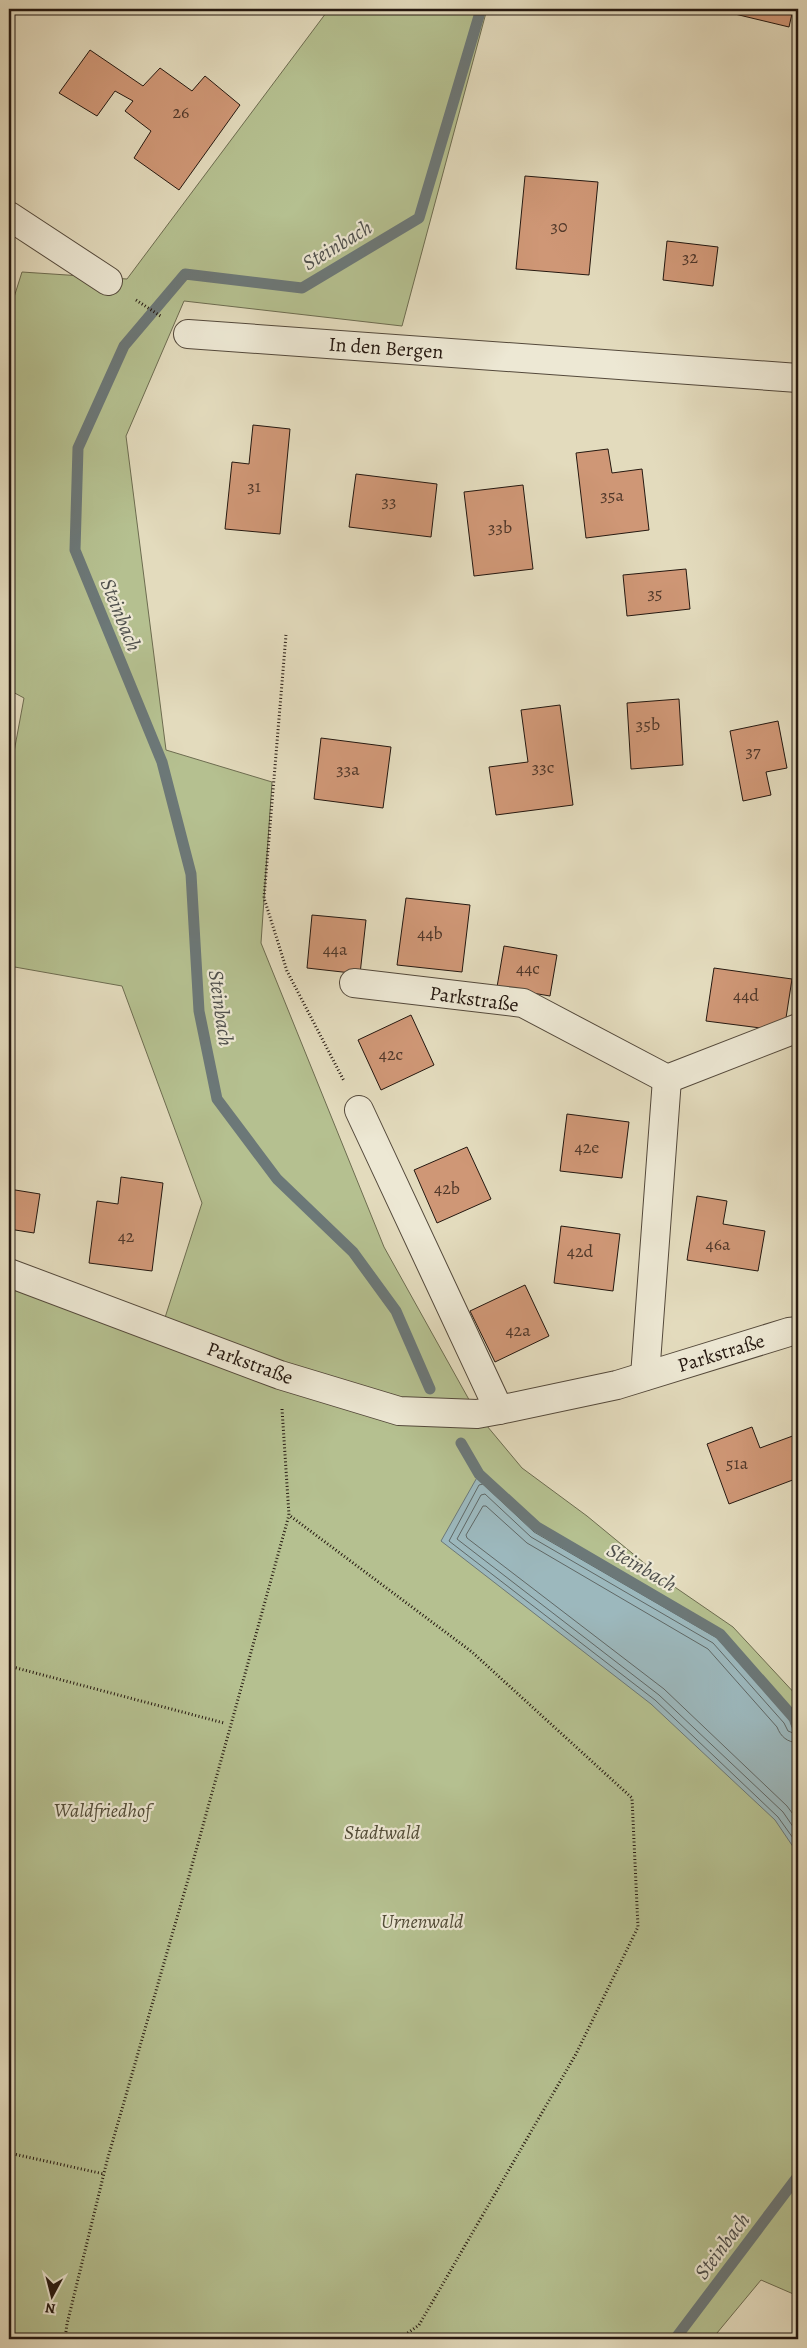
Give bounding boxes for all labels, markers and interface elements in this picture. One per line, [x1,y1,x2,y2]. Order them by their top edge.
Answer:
house number: 26 [173,100,189,124]
water label: Steinbach [297,213,377,277]
house number: 30 [550,214,568,238]
house number: 32 [682,245,698,269]
street label: In den Bergen [328,331,444,365]
house number: 31 [247,474,261,498]
house number: 35a [600,483,624,507]
house number: 33 [382,489,396,513]
house number: 33b [488,515,512,539]
water label: Steinbach [94,574,148,656]
house number: 35 [647,581,663,605]
house number: 35b [636,712,660,736]
house number: 37 [745,739,761,763]
house number: 33c [532,755,554,779]
house number: 33a [336,757,360,781]
house number: 44b [417,921,443,945]
house number: 44a [323,937,348,961]
house number: 44c [516,956,540,980]
water label: Steinbach [202,968,240,1048]
street label: Parkstraße [428,979,520,1019]
house number: 44d [733,983,759,1007]
house number: 42c [379,1042,403,1066]
house number: 42e [575,1135,599,1159]
house number: 42b [434,1176,460,1200]
house number: 42 [118,1224,135,1248]
house number: 46a [706,1232,731,1256]
house number: 42d [567,1239,594,1263]
house number: 42a [505,1318,531,1342]
street label: Parkstraße [674,1327,768,1379]
street label: Parkstraße [203,1335,297,1391]
house number: 51a [726,1451,749,1475]
water label: Steinbach [602,1536,682,1598]
park label: Waldfriedhof [54,1797,154,1824]
park label: Stadtwald [344,1819,421,1846]
park label: Urnenwald [381,1908,464,1935]
water label: Steinbach [688,2207,756,2285]
north arrow [28,2270,78,2320]
text: N [44,2298,57,2318]

